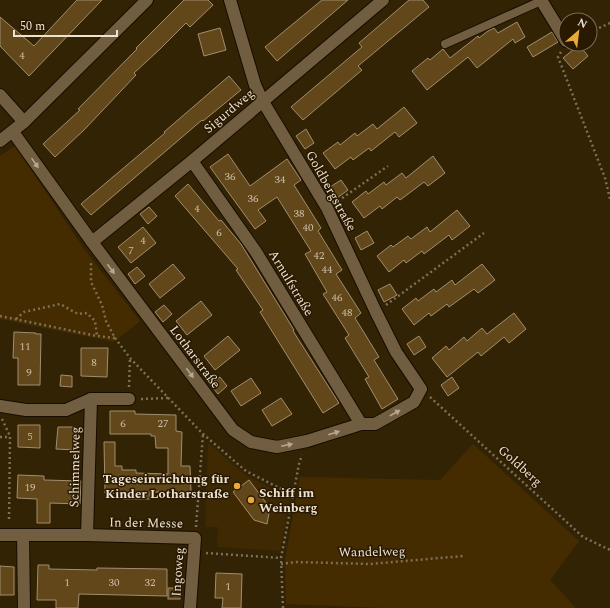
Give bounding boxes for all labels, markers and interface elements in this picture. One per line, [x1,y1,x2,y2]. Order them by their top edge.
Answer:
scale bar [14,12,117,38]
north arrow [558,12,598,52]
text: N [575,14,590,33]
text: 50 m [20,17,45,36]
house number: 4 [19,47,25,64]
street label: Sigurdweg [199,84,259,138]
street label: Goldbergstraße [300,147,362,235]
one-way arrow [31,158,40,169]
house number: 36 [225,168,236,185]
house number: 34 [275,171,286,188]
house number: 36 [248,190,259,207]
house number: 4 [194,200,200,217]
house number: 38 [294,205,305,222]
house number: 40 [303,219,314,236]
house number: 6 [216,224,222,241]
house number: 4 [140,232,146,249]
house number: 7 [128,242,134,259]
street label: Arnulfstraße [263,246,319,320]
house number: 42 [314,247,325,264]
house number: 44 [322,261,333,278]
one-way arrow [107,263,116,274]
house number: 46 [332,289,343,306]
house number: 48 [342,304,353,321]
street label: Lotharstraße [164,321,226,393]
house number: 11 [20,338,31,355]
house number: 8 [91,354,97,371]
house number: 9 [26,364,32,381]
one-way arrow [185,367,194,378]
one-way arrow [389,409,401,416]
house number: 6 [120,415,126,432]
house number: 27 [158,415,169,432]
street label: Schimmelweg [64,427,86,507]
house number: 5 [27,428,33,445]
one-way arrow [328,429,340,435]
street label: Goldberg [493,441,547,491]
one-way arrow [280,442,293,448]
place label: Tageseinrichtung für Kinder Lotharstraße [103,469,229,504]
house number: 19 [25,479,36,496]
marker: Tageseinrichtung für Kinder Lotharstraße [232,481,242,491]
place label: Schiff im Weinberg [259,483,318,518]
marker: Schiff im Weinberg [246,495,256,505]
street label: In der Messe [109,512,183,534]
street label: Wandelweg [338,541,406,563]
street label: Ingoweg [166,546,190,598]
house number: 1 [64,574,70,591]
house number: 30 [109,574,120,591]
house number: 32 [145,574,156,591]
house number: 1 [225,578,231,595]

